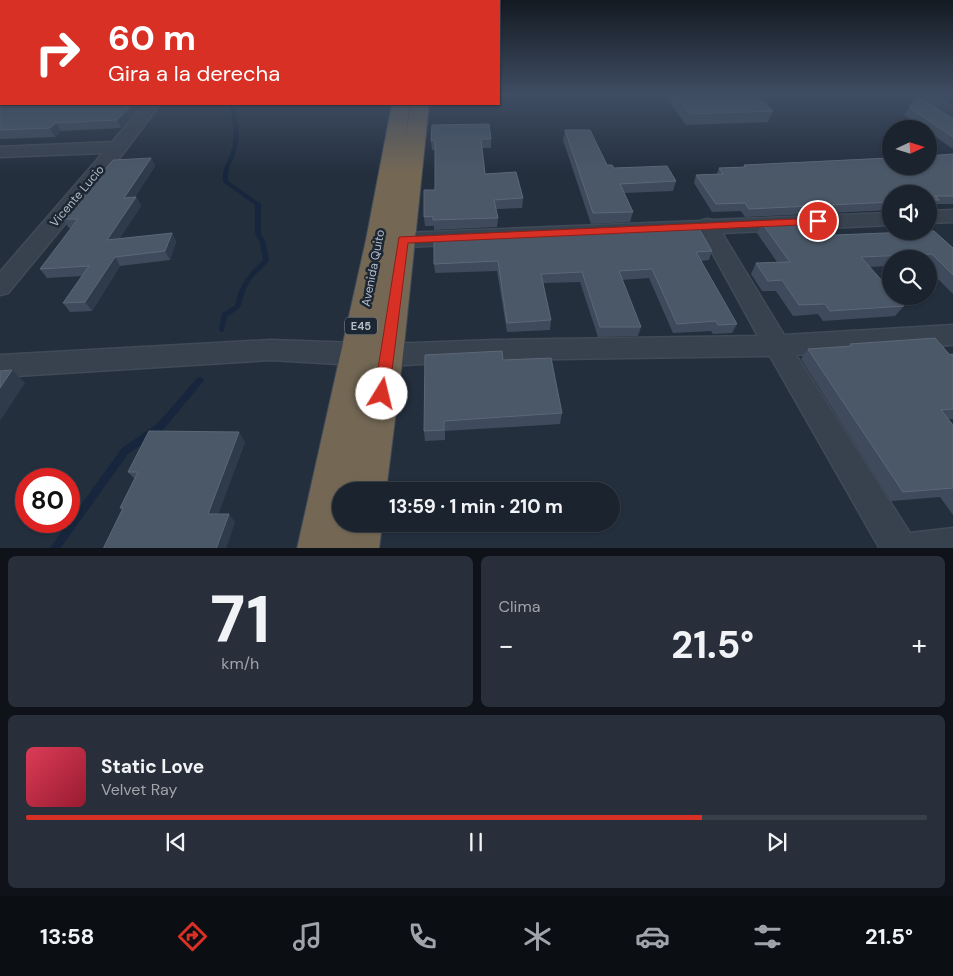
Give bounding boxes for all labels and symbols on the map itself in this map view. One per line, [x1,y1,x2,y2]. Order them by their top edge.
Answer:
north arrow [882,120,938,175]
street label: Vicente Lucio [46,162,108,230]
pin [797,200,839,242]
street label: Avenida Quito [358,228,388,308]
road number: E45 [345,318,377,334]
position arrow [355,367,407,419]
speed limit sign: 80 [15,468,80,533]

